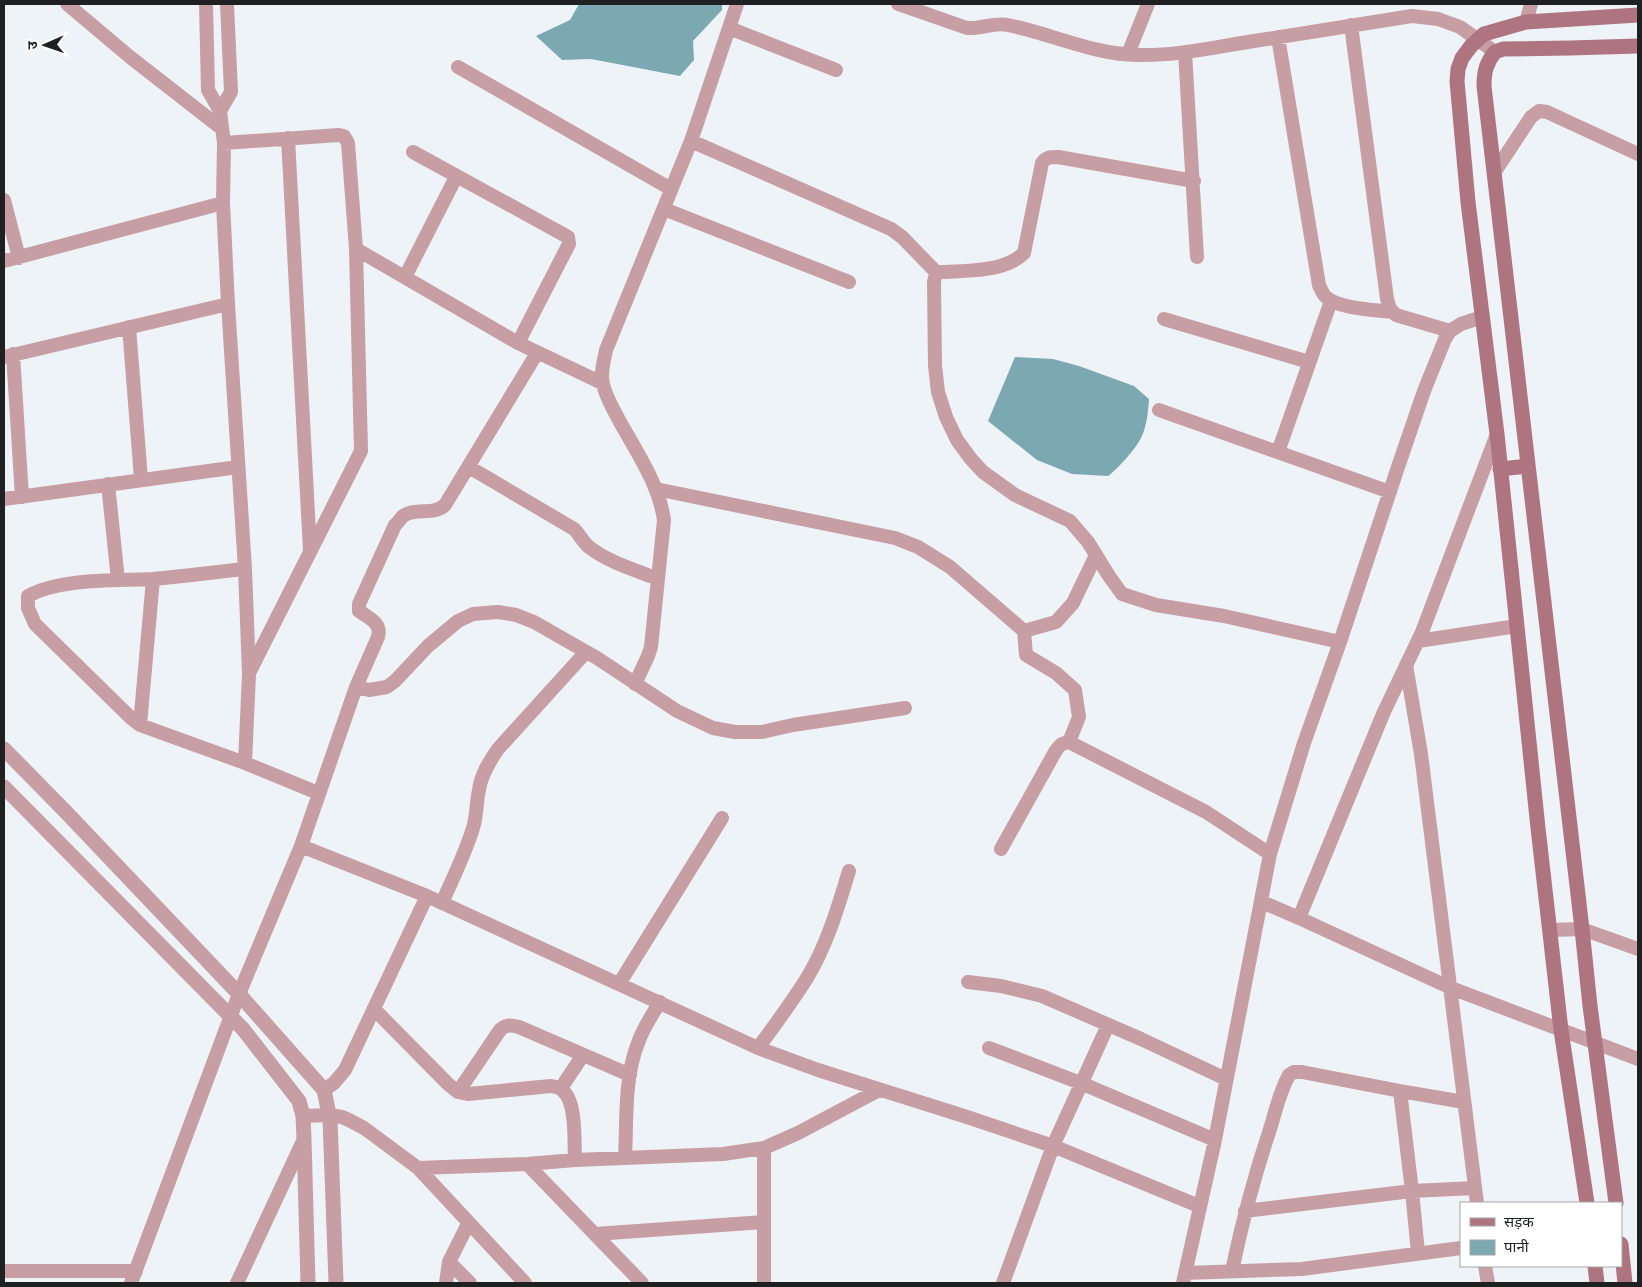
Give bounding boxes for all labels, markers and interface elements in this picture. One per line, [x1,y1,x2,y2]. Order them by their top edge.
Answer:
north arrow [20,20,70,70]
text: उ [23,40,41,50]
legend [1460,1202,1622,1267]
text: सड़क [1504,1212,1534,1231]
text: पानी [1504,1237,1530,1256]

